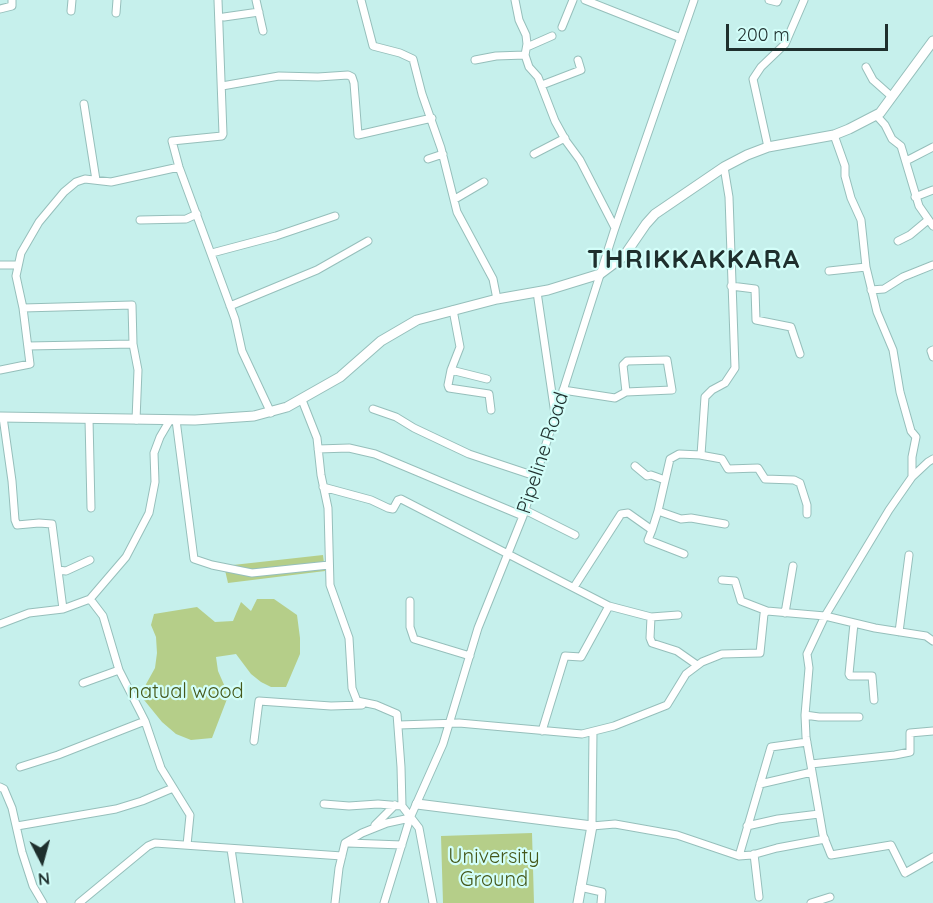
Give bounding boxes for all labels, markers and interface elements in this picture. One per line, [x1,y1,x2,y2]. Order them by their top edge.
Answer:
scale bar [729,12,891,50]
text: 200 m [737,23,790,46]
district label: THRIKKAKKARA [587,244,801,276]
street label: Pipeline Road [512,389,574,517]
park label: natual wood [128,680,244,704]
north arrow [12,831,72,891]
park label: University Ground [448,845,540,892]
text: N [37,868,51,889]

